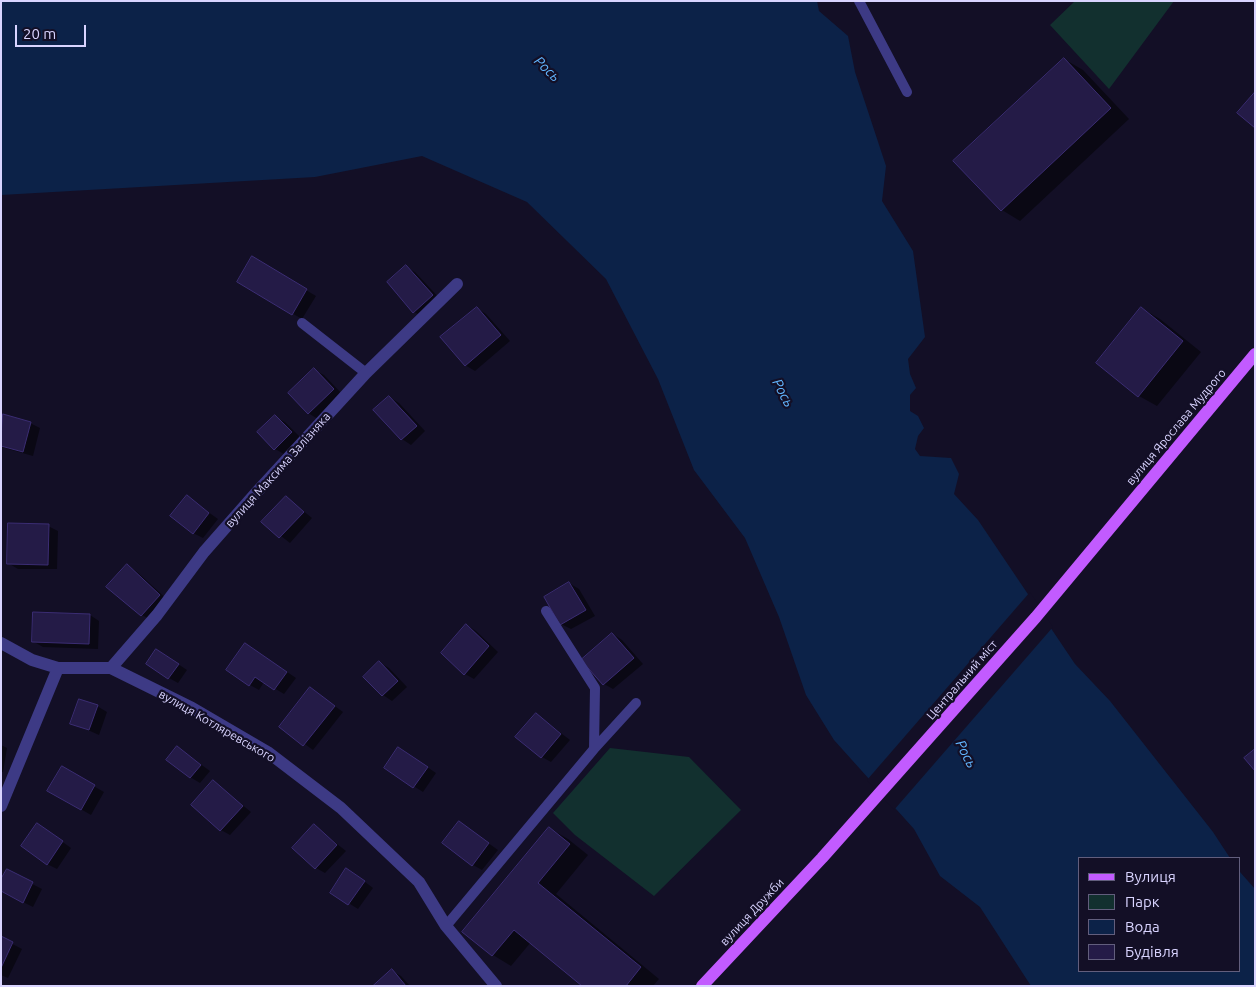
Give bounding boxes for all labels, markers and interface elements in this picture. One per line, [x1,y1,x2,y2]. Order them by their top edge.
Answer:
scale bar [18,15,89,47]
text: 20 m [23,25,56,42]
water label: Рось [531,53,563,85]
street label: вулиця Ярослава Мудрого [1123,366,1229,488]
water label: Рось [769,376,797,410]
street label: вулиця Максима Залізняка [223,410,333,530]
street label: Центральний міст [924,637,1000,723]
street label: вулиця Котляревського [156,687,278,765]
water label: Рось [952,737,980,771]
legend [1078,857,1241,972]
text: Вулиця [1125,868,1176,885]
street label: вулиця Дружби [717,875,787,949]
text: Парк [1125,893,1160,910]
text: Вода [1125,918,1160,935]
text: Будівля [1125,943,1179,960]

